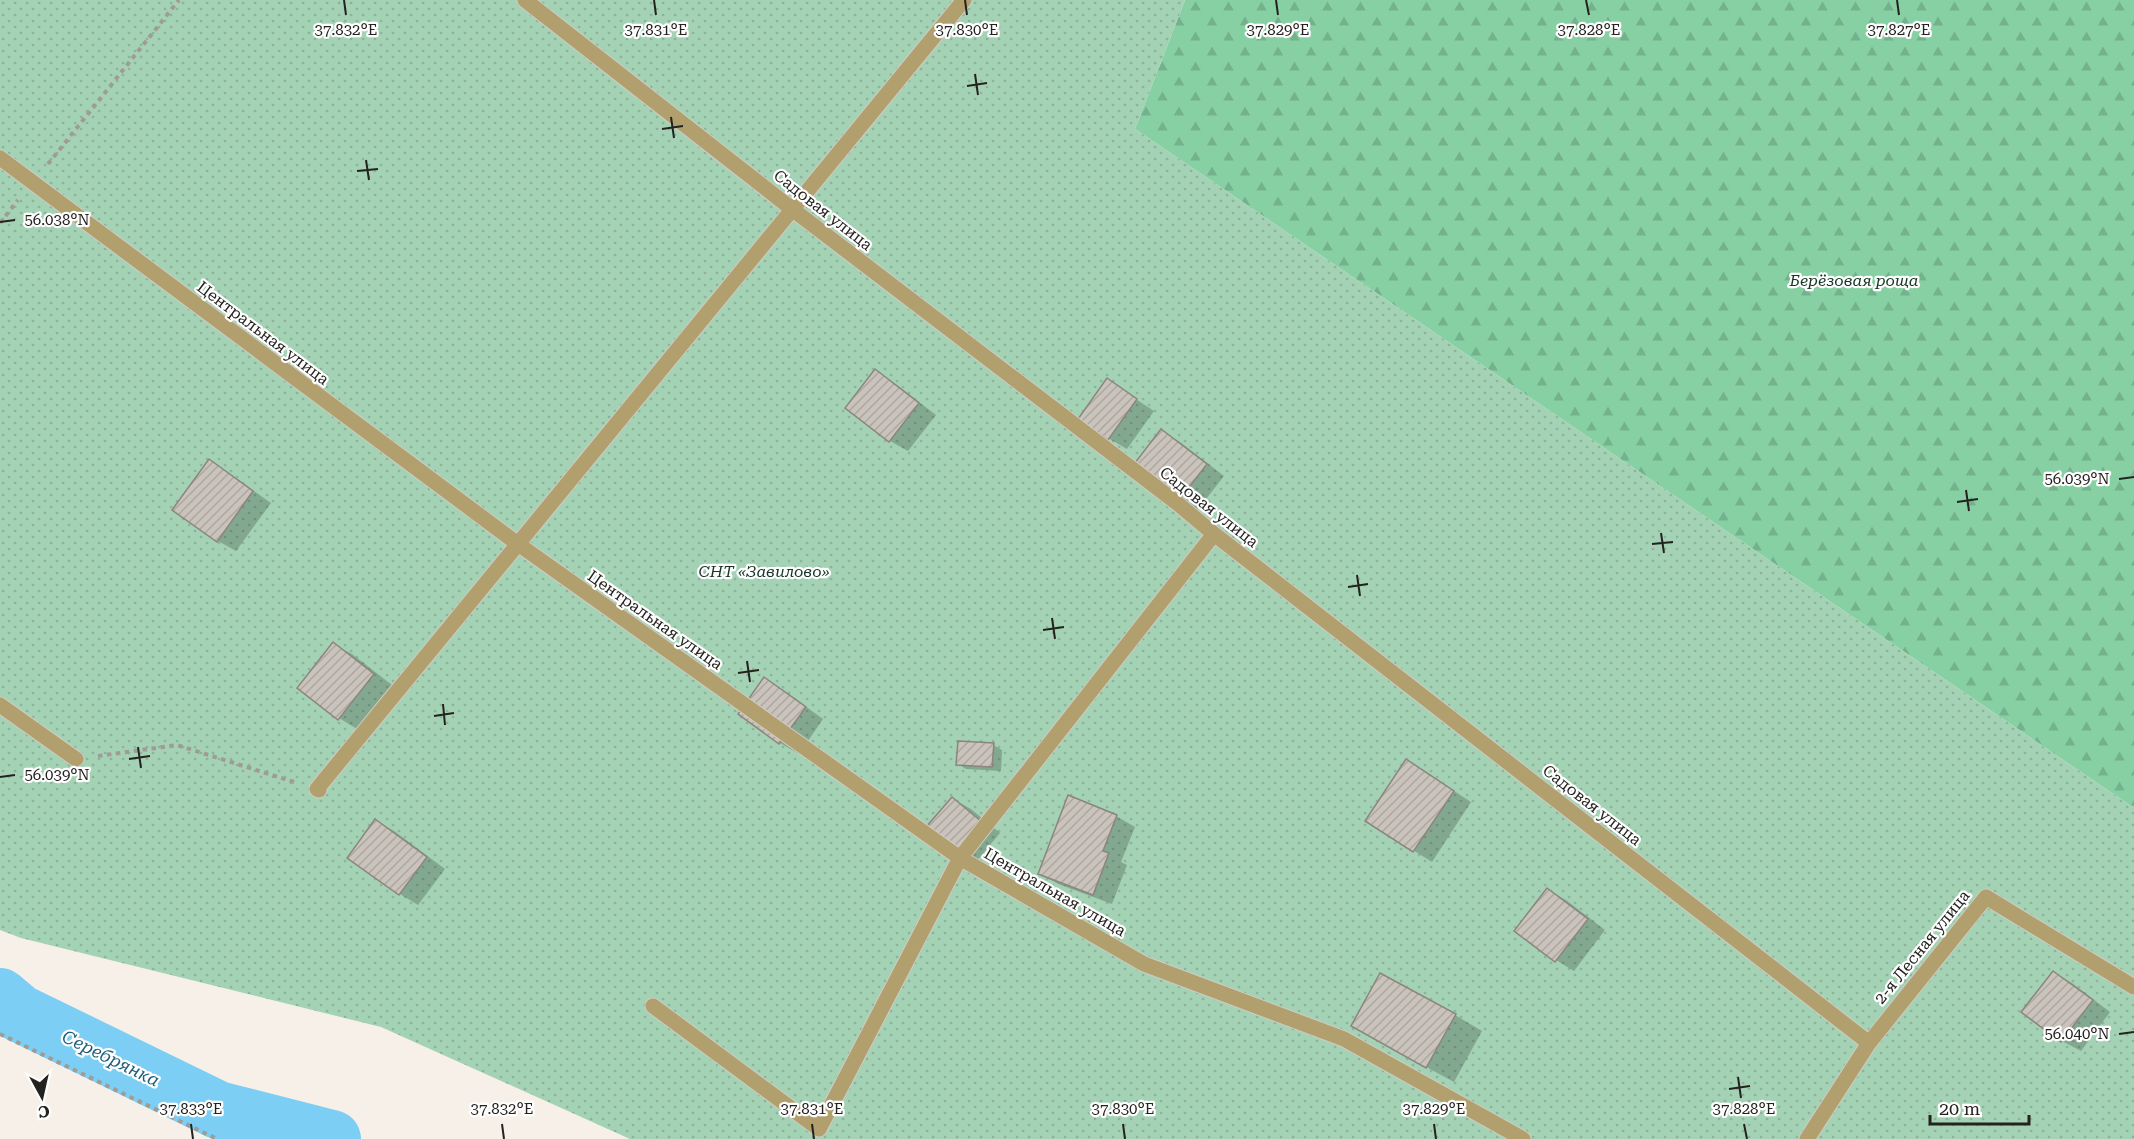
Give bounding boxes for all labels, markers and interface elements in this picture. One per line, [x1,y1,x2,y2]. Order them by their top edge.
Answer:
text: 37.832°E [315,21,377,39]
text: 37.831°E [625,21,687,39]
text: 37.830°E [936,21,998,39]
text: 37.829°E [1247,21,1309,39]
text: 37.828°E [1558,21,1620,39]
text: 37.827°E [1868,21,1930,39]
street label: Садовая улица [770,166,876,255]
text: 56.038°N [24,211,90,229]
park label: Берёзовая роща [1789,271,1919,290]
street label: Центральная улица [193,277,333,389]
street label: Садовая улица [1156,463,1262,552]
text: 56.039°N [2044,470,2110,488]
park label: СНТ «Завилово» [699,562,829,581]
street label: Центральная улица [584,566,726,674]
street label: Садовая улица [1539,761,1645,850]
text: 56.039°N [24,766,90,784]
street label: Центральная улица [981,844,1129,940]
street label: 2-я Лесная улица [1870,886,1974,1008]
water label: Серебрянка [59,1025,163,1091]
text: 56.040°N [2044,1025,2110,1043]
north arrow [12,1067,72,1127]
scale bar [1930,1088,2029,1126]
text: 20 m [1939,1098,1980,1119]
text: 37.833°E [160,1100,222,1118]
text: 37.832°E [471,1100,533,1118]
text: 37.831°E [781,1100,843,1118]
text: 37.830°E [1092,1100,1154,1118]
text: 37.829°E [1403,1100,1465,1118]
text: 37.828°E [1713,1100,1775,1118]
text: С [37,1101,51,1122]

